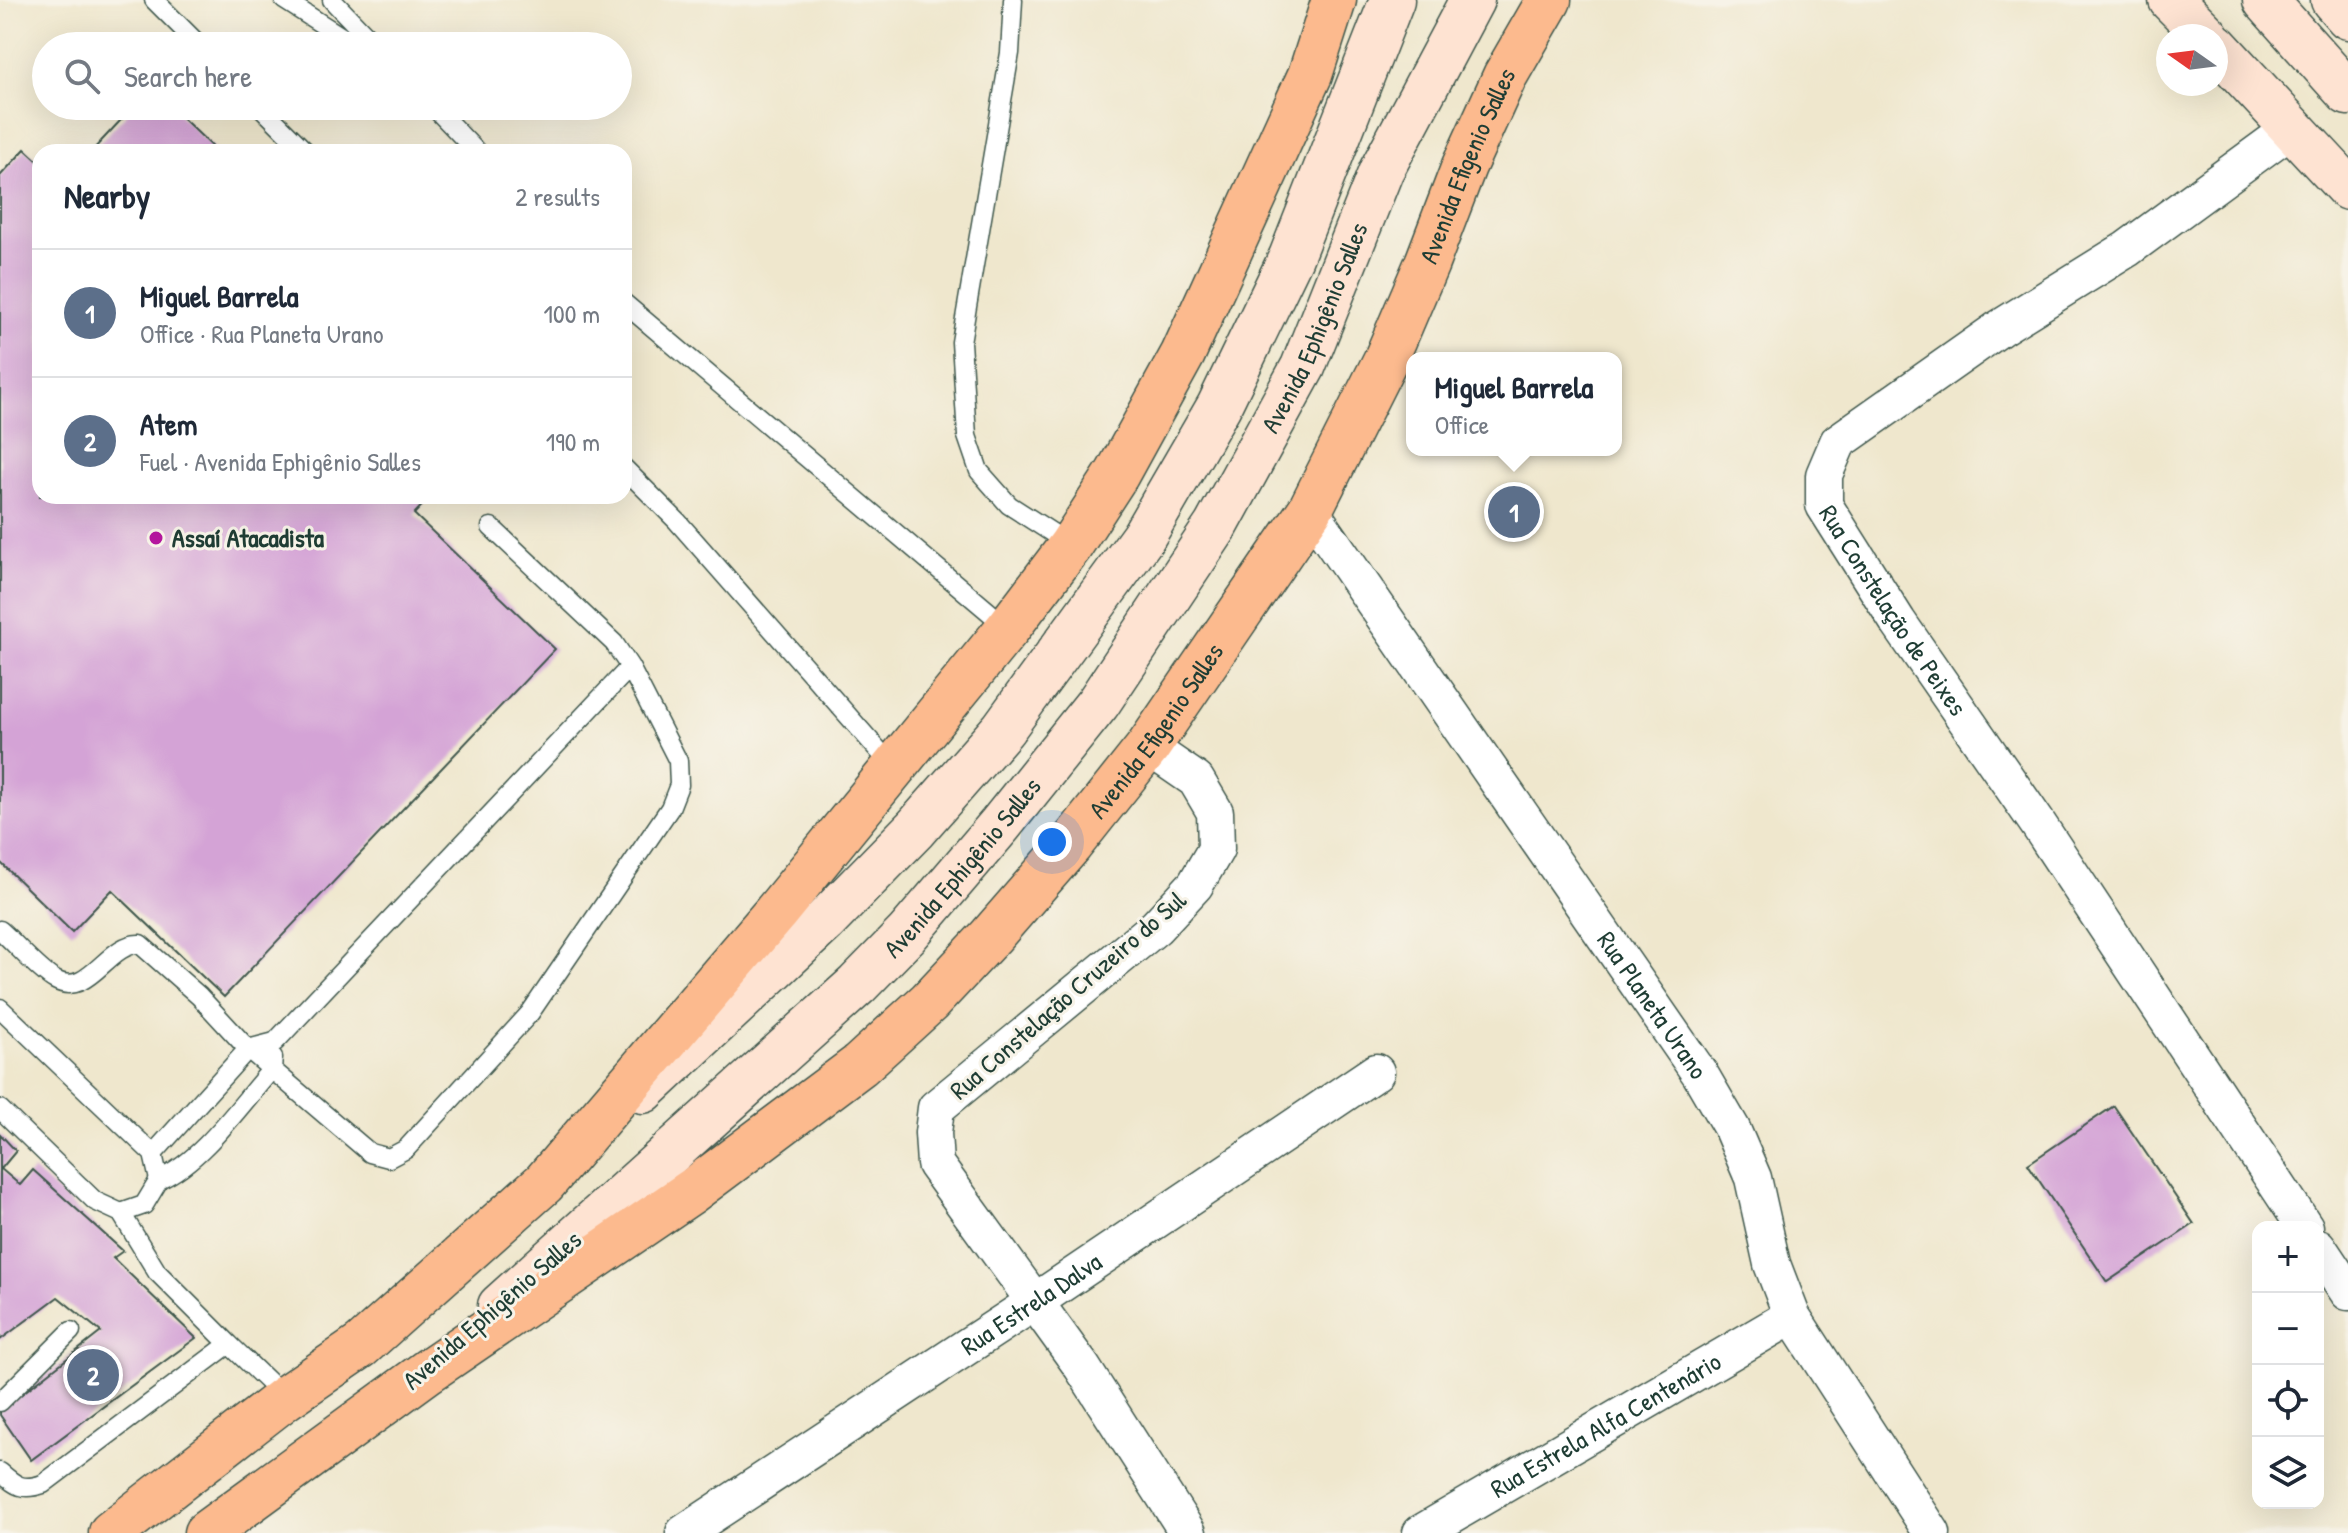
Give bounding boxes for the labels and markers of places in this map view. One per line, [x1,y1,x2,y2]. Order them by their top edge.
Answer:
pin: 1 [1488,482,1540,542]
place label: Assaí Atacadista [172,520,325,555]
marker: Assaí Atacadista [147,529,165,547]
pin: 2 [67,1345,119,1405]

